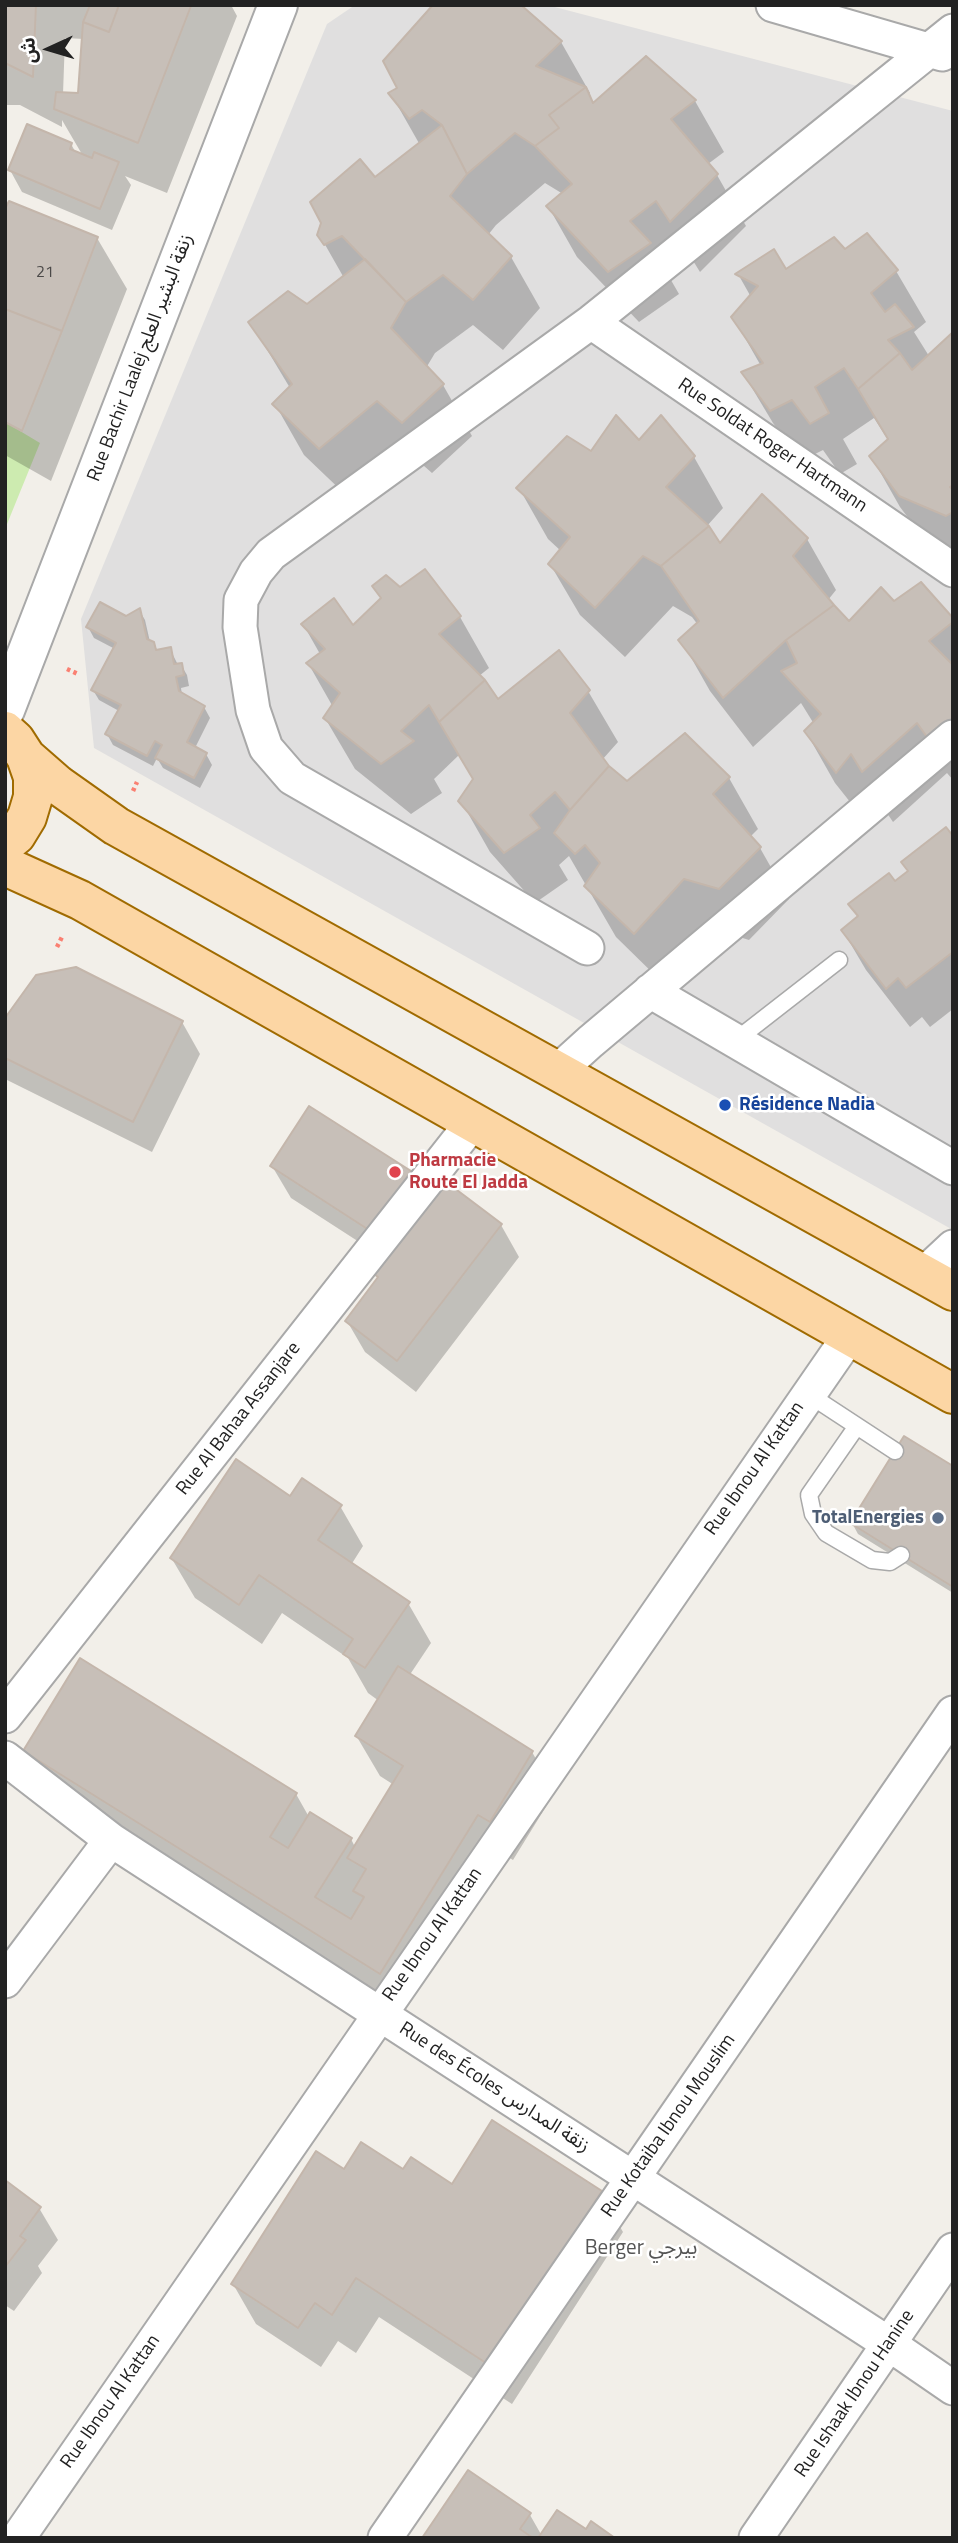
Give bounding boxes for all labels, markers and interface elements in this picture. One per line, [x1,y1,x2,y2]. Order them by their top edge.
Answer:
north arrow [14,14,84,84]
text: ش [12,37,43,64]
street label: Rue Bachir Laalej زنقة البشير العلج [83,231,199,485]
house number: 21 [36,263,54,283]
street label: Rue Soldat Roger Hartmann [673,374,871,518]
place label: Résidence Nadia [739,1094,875,1116]
marker: Résidence Nadia [717,1097,733,1113]
place label: Pharmacie Route El Jadda [409,1150,528,1194]
marker: Pharmacie Route El Jadda [387,1164,403,1180]
street label: Rue Al Bahaa Assanjare [172,1338,306,1500]
street label: Rue Ibnou Al Kattan [700,1398,810,1540]
place label: TotalEnergies [812,1507,924,1529]
marker: TotalEnergies [930,1510,946,1526]
street label: Rue Ibnou Al Kattan [378,1864,488,2006]
street label: Rue des Écoles زنقة المدارس [394,2018,594,2158]
street label: Rue Kotaiba Ibnou Mouslim [597,2030,741,2222]
district label: Berger بيرجي [585,2236,697,2262]
street label: Rue Ishaak Ibnou Hanine [790,2306,920,2482]
street label: Rue Ibnou Al Kattan [56,2331,166,2473]

